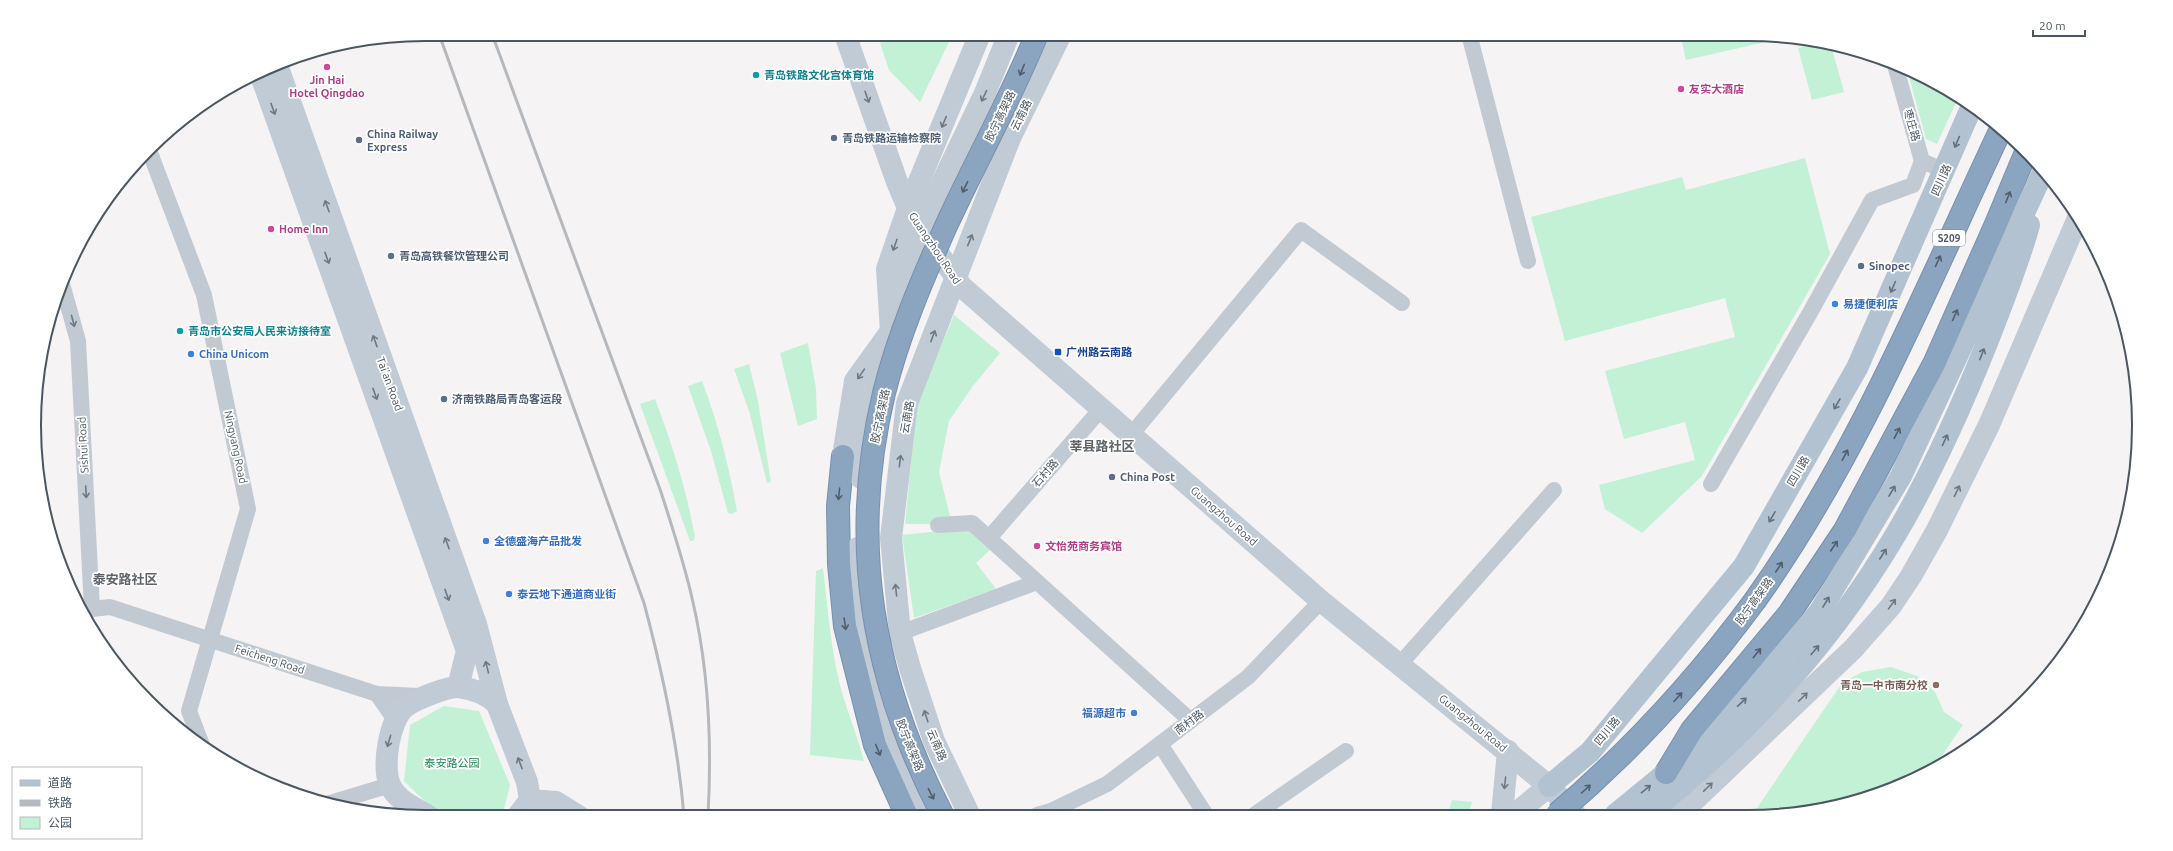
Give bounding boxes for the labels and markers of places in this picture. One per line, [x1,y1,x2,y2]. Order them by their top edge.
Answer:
marker: Jin Hai Hotel Qingdao [322,62,332,72]
place label: 青岛铁路文化宫体育馆 [764,69,874,81]
marker: 青岛铁路文化宫体育馆 [751,70,761,80]
place label: Jin Hai Hotel Qingdao [289,74,365,99]
place label: 友实大酒店 [1689,83,1744,95]
marker: 友实大酒店 [1676,84,1686,94]
place label: China Railway Express [367,128,438,153]
place label: 青岛铁路运输检察院 [842,132,941,144]
marker: 青岛铁路运输检察院 [829,133,839,143]
marker: China Railway Express [354,135,364,145]
place label: Home Inn [279,223,328,235]
marker: Home Inn [266,224,276,234]
place label: 青岛高铁餐饮管理公司 [399,250,509,262]
marker: 青岛高铁餐饮管理公司 [386,251,396,261]
place label: Sinopec [1869,260,1910,272]
marker: Sinopec [1856,261,1866,271]
place label: 易捷便利店 [1843,298,1898,310]
marker: 易捷便利店 [1830,299,1840,309]
place label: 青岛市公安局人民来访接待室 [188,325,331,337]
marker: 青岛市公安局人民来访接待室 [175,326,185,336]
place label: 广州路云南路 [1066,346,1133,358]
marker: 广州路云南路 [1053,347,1063,357]
place label: China Unicom [199,348,269,360]
marker: China Unicom [186,349,196,359]
place label: 济南铁路局青岛客运段 [452,393,562,405]
marker: 济南铁路局青岛客运段 [439,394,449,404]
place label: China Post [1120,471,1175,483]
marker: China Post [1107,472,1117,482]
place label: 全德盛海产品批发 [494,535,582,547]
marker: 全德盛海产品批发 [481,536,491,546]
place label: 文怡苑商务宾馆 [1045,540,1122,552]
marker: 文怡苑商务宾馆 [1032,541,1042,551]
place label: 泰云地下通道商业街 [517,588,616,600]
marker: 泰云地下通道商业街 [504,589,514,599]
place label: 青岛一中市南分校 [1840,679,1928,691]
marker: 青岛一中市南分校 [1931,680,1941,690]
place label: 福源超市 [1082,707,1126,719]
marker: 福源超市 [1129,708,1139,718]

